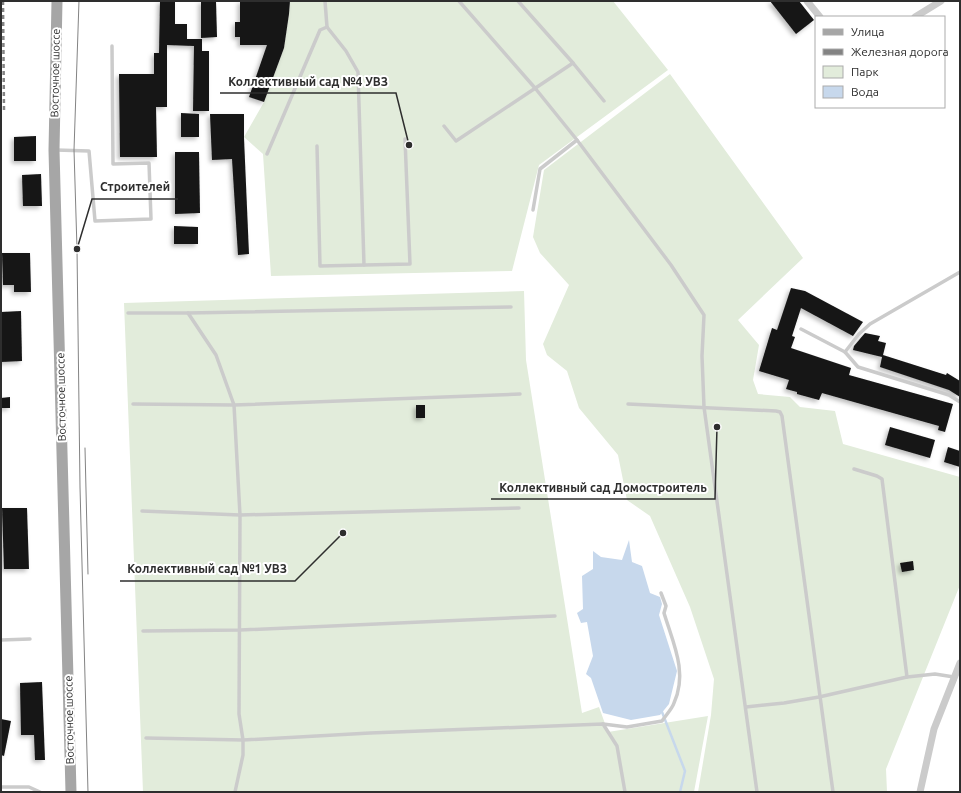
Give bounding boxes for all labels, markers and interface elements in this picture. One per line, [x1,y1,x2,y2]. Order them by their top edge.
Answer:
legend [815,16,945,108]
text: Улица [851,25,884,38]
street label: Восточное шоссе [48,28,62,118]
text: Железная дорога [851,45,949,58]
text: Парк [851,65,879,78]
callout: Коллективный сад №4 УВЗ [220,69,396,93]
text: Коллективный сад №4 УВЗ [228,75,388,88]
text: Вода [851,85,879,98]
callout: Строителей [92,175,178,199]
text: Строителей [100,180,170,193]
street label: Восточное шоссе [54,352,68,442]
callout: Коллективный сад Домостроитель [491,475,715,499]
text: Коллективный сад Домостроитель [499,481,707,494]
callout: Коллективный сад №1 УВЗ [120,557,295,581]
text: Коллективный сад №1 УВЗ [127,562,287,575]
street label: Восточное шоссе [62,675,76,765]

